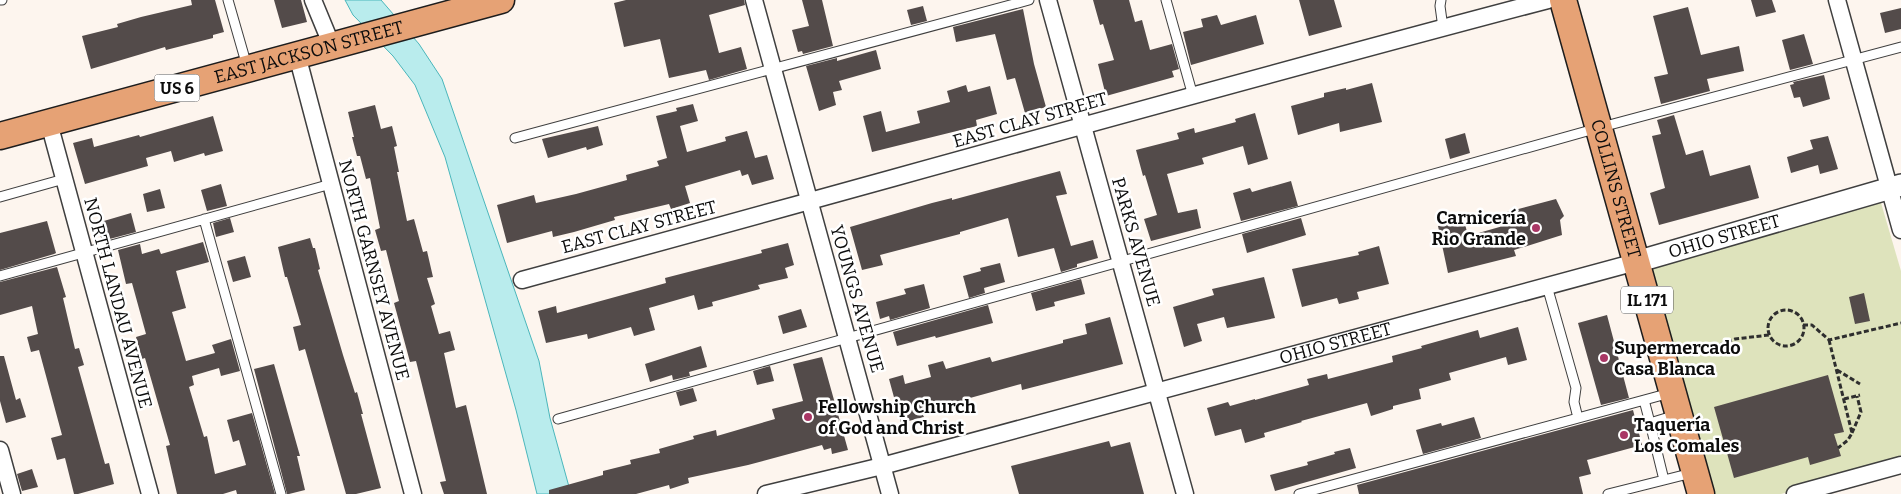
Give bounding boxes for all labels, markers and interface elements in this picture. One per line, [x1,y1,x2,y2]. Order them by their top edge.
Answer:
street label: EAST JACKSON STREET [212,16,406,88]
road number: US 6 [154,75,200,102]
street label: EAST CLAY STREET [950,87,1110,153]
street label: COLLINS STREET [1586,117,1646,261]
street label: NORTH GARNSEY AVENUE [334,157,414,383]
street label: PARKS AVENUE [1107,175,1165,309]
street label: NORTH LANDAU AVENUE [79,195,157,411]
street label: EAST CLAY STREET [559,196,719,258]
place label: Carnicería Rio Grande [1431,207,1526,250]
street label: OHIO STREET [1666,210,1783,263]
marker: Carnicería Rio Grande [1530,222,1542,234]
street label: YOUNGS AVENUE [825,223,889,375]
road number: IL 171 [1621,286,1673,314]
street label: OHIO STREET [1277,318,1394,369]
place label: Supermercado Casa Blanca [1614,337,1741,380]
marker: Supermercado Casa Blanca [1598,352,1610,364]
place label: Fellowship Church of God and Christ [818,396,976,439]
marker: Fellowship Church of God and Christ [802,411,814,423]
place label: Taquería Los Comales [1634,414,1740,457]
marker: Taquería Los Comales [1618,429,1630,441]

